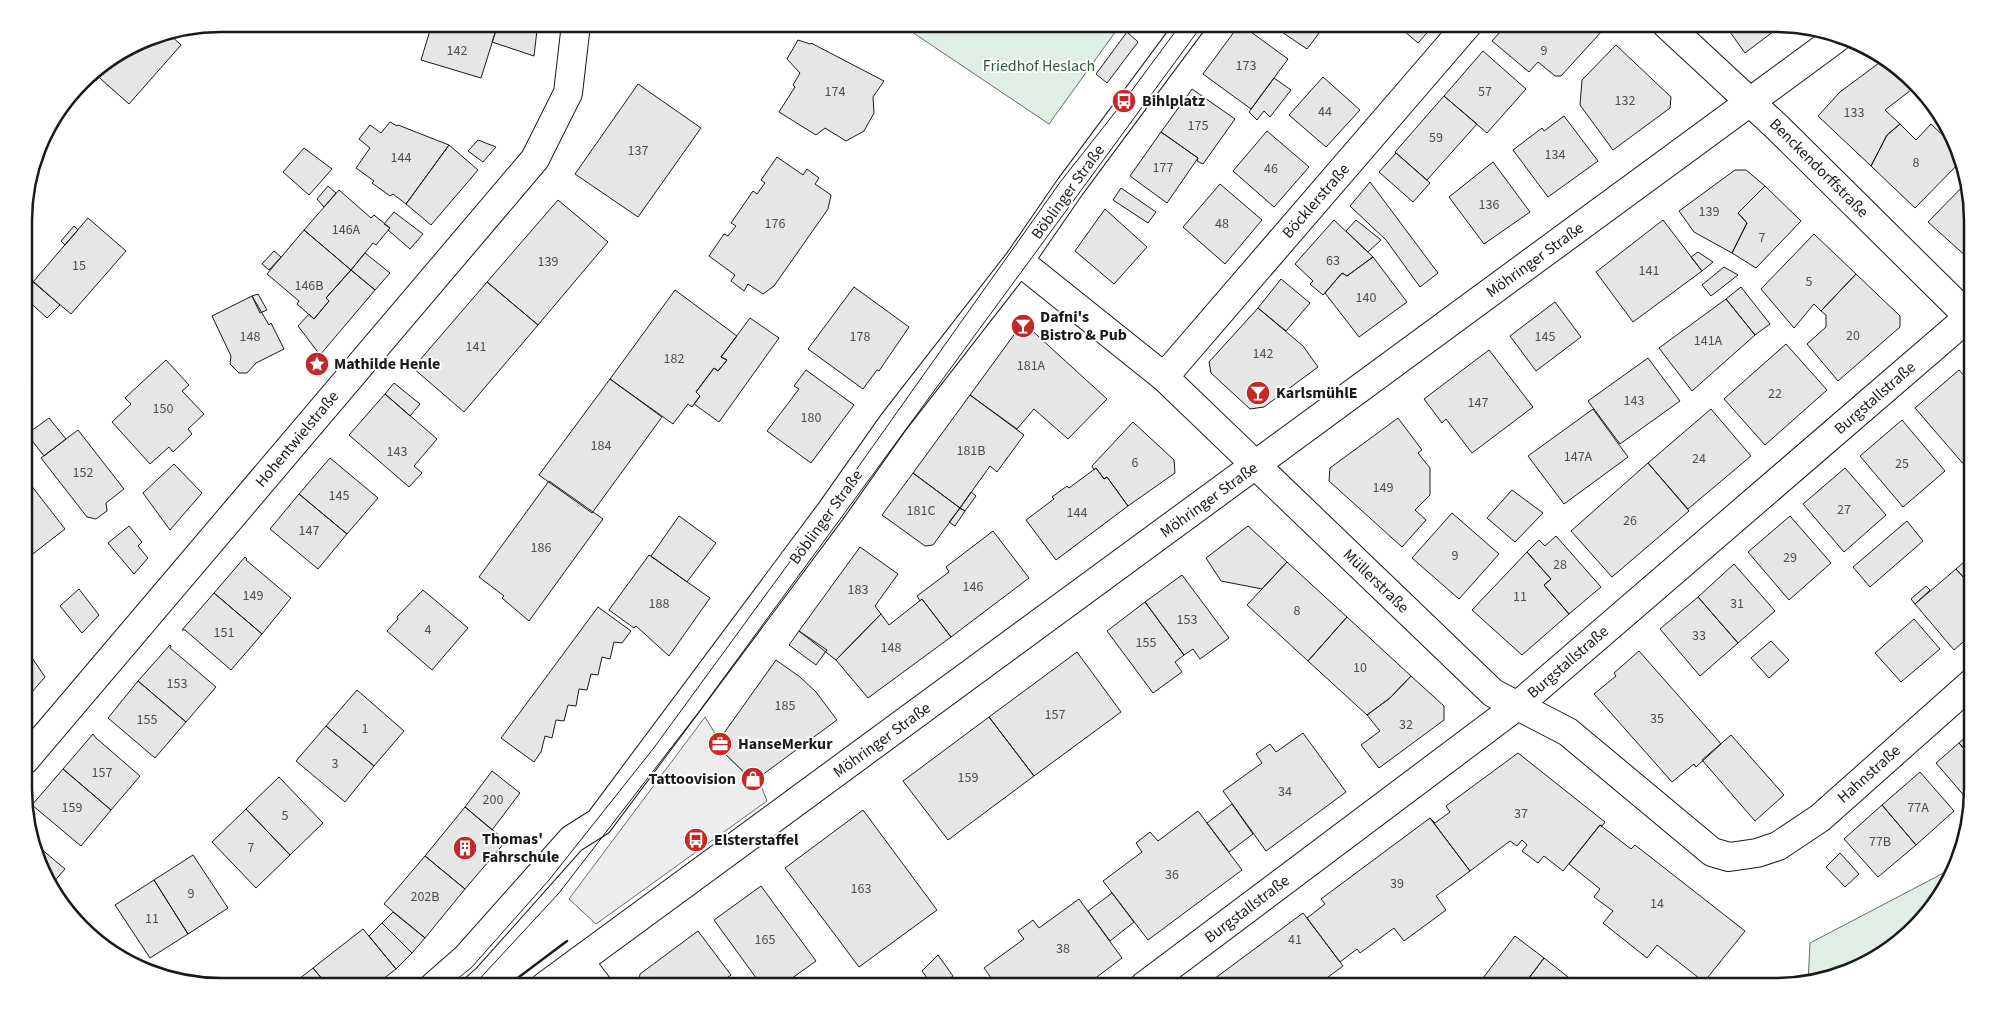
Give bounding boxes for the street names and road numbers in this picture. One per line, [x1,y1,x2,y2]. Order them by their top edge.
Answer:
street label: Benckendorffstraße [1764,113,1874,223]
street label: Böblinger Straße [1026,140,1110,244]
street label: Böcklerstraße [1277,159,1355,243]
street label: Möhringer Straße [1482,217,1588,303]
street label: Burgstallstraße [1830,356,1921,440]
street label: Hohentwielstraße [250,386,344,492]
street label: Möhringer Straße [1156,457,1262,543]
street label: Böblinger Straße [784,465,868,569]
street label: Müllerstraße [1338,544,1414,618]
street label: Burgstallstraße [1523,620,1614,704]
street label: Möhringer Straße [829,697,935,783]
street label: Hahnstraße [1833,740,1905,808]
street label: Burgstallstraße [1200,870,1294,948]

